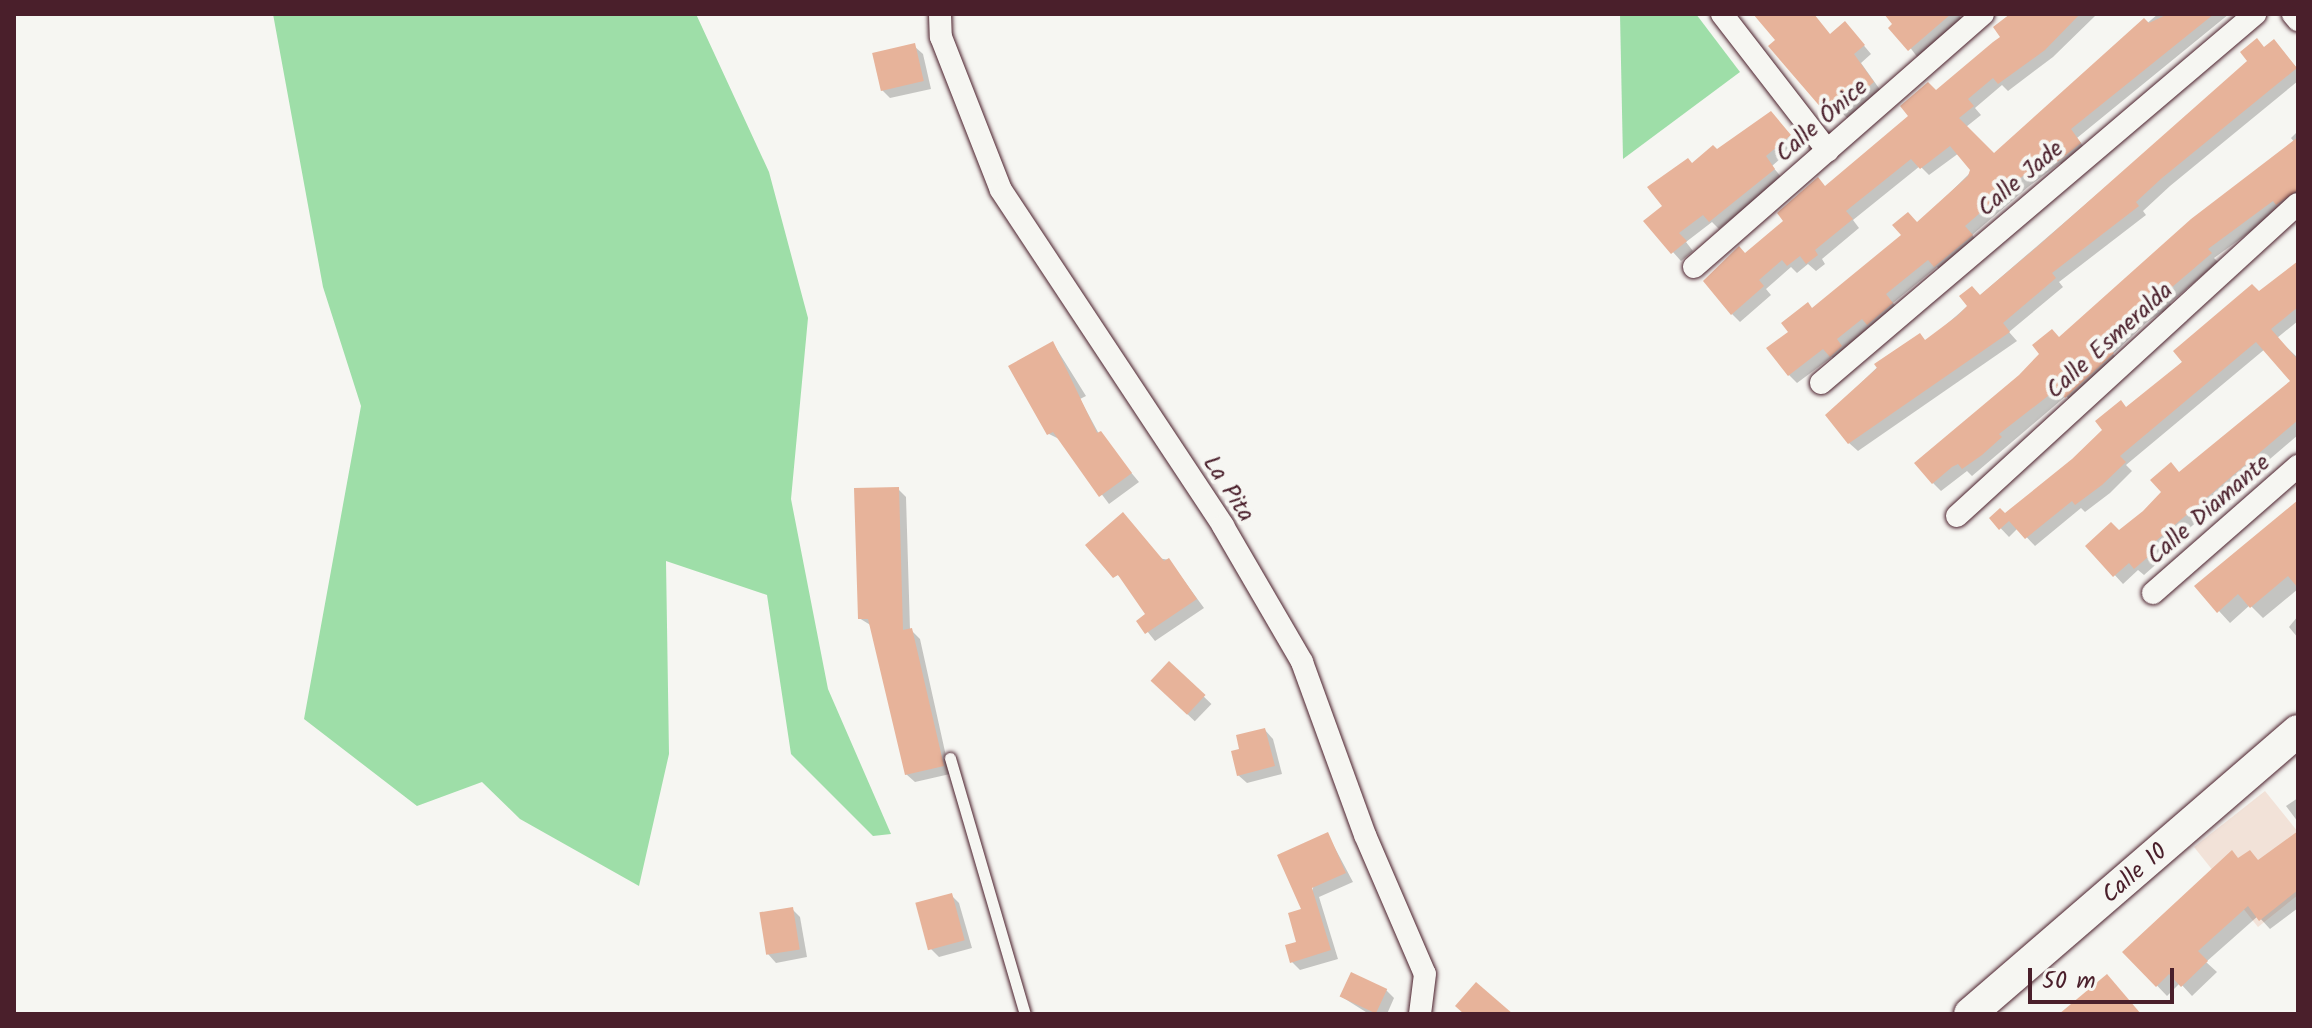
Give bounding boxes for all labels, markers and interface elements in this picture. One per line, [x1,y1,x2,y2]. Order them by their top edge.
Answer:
street label: Calle Ónice [1770,73,1874,169]
street label: Calle Jade [1972,135,2070,223]
street label: Calle Esmeralda [2041,277,2179,405]
street label: Calle Diamante [2142,449,2276,571]
street label: La Pita [1196,450,1260,528]
street label: Calle 10 [2096,838,2174,910]
scale bar [2032,952,2178,1002]
text: 50 m [2042,962,2096,1001]

